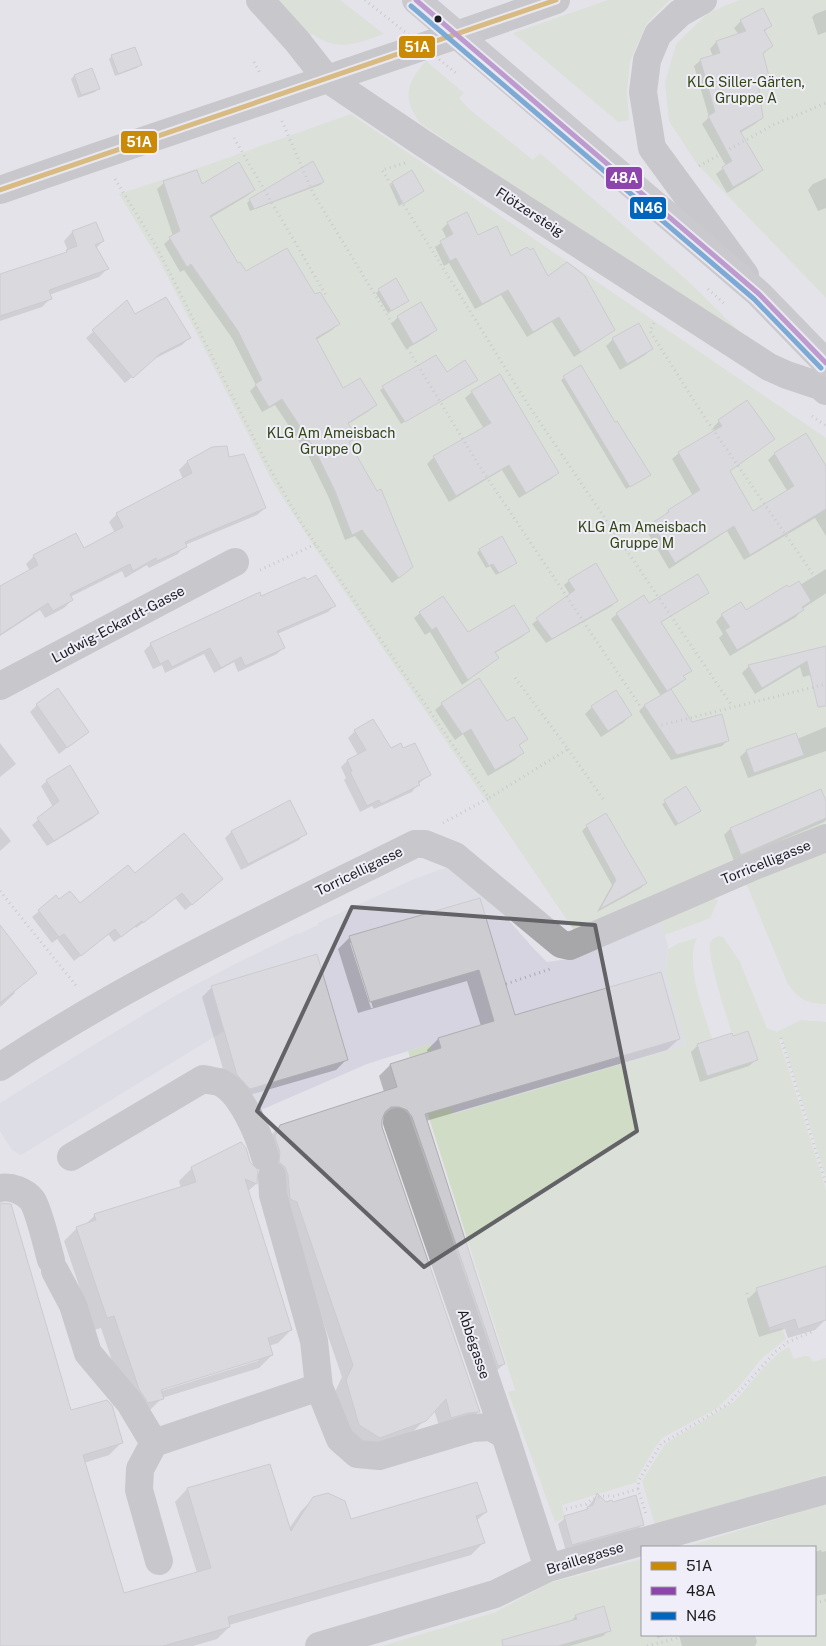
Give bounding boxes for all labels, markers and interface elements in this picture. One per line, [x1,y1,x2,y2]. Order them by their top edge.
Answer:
unlabelled marker [433,14,443,24]
line badge: 51A [398,35,436,59]
text: 51A [404,39,430,55]
park label: KLG Siller-Gärten, Gruppe A [687,74,805,106]
line badge: 51A [120,130,158,154]
text: 51A [126,134,152,150]
line badge: 48A [605,166,643,190]
text: 48A [610,170,638,186]
street label: Flötzersteig [493,184,567,240]
line badge: N46 [629,196,667,220]
text: N46 [633,200,663,216]
park label: KLG Am Ameisbach Gruppe O [267,425,395,457]
park label: KLG Am Ameisbach Gruppe M [578,519,706,551]
street label: Ludwig-Eckardt-Gasse [49,582,187,666]
street label: Torricelligasse [719,837,813,887]
street label: Torricelligasse [313,843,405,899]
street label: Abbégasse [455,1307,493,1381]
street label: Braillegasse [544,1539,626,1577]
legend [641,1546,816,1636]
text: 51A [686,1557,713,1574]
text: 48A [686,1582,716,1599]
text: N46 [686,1607,716,1624]

